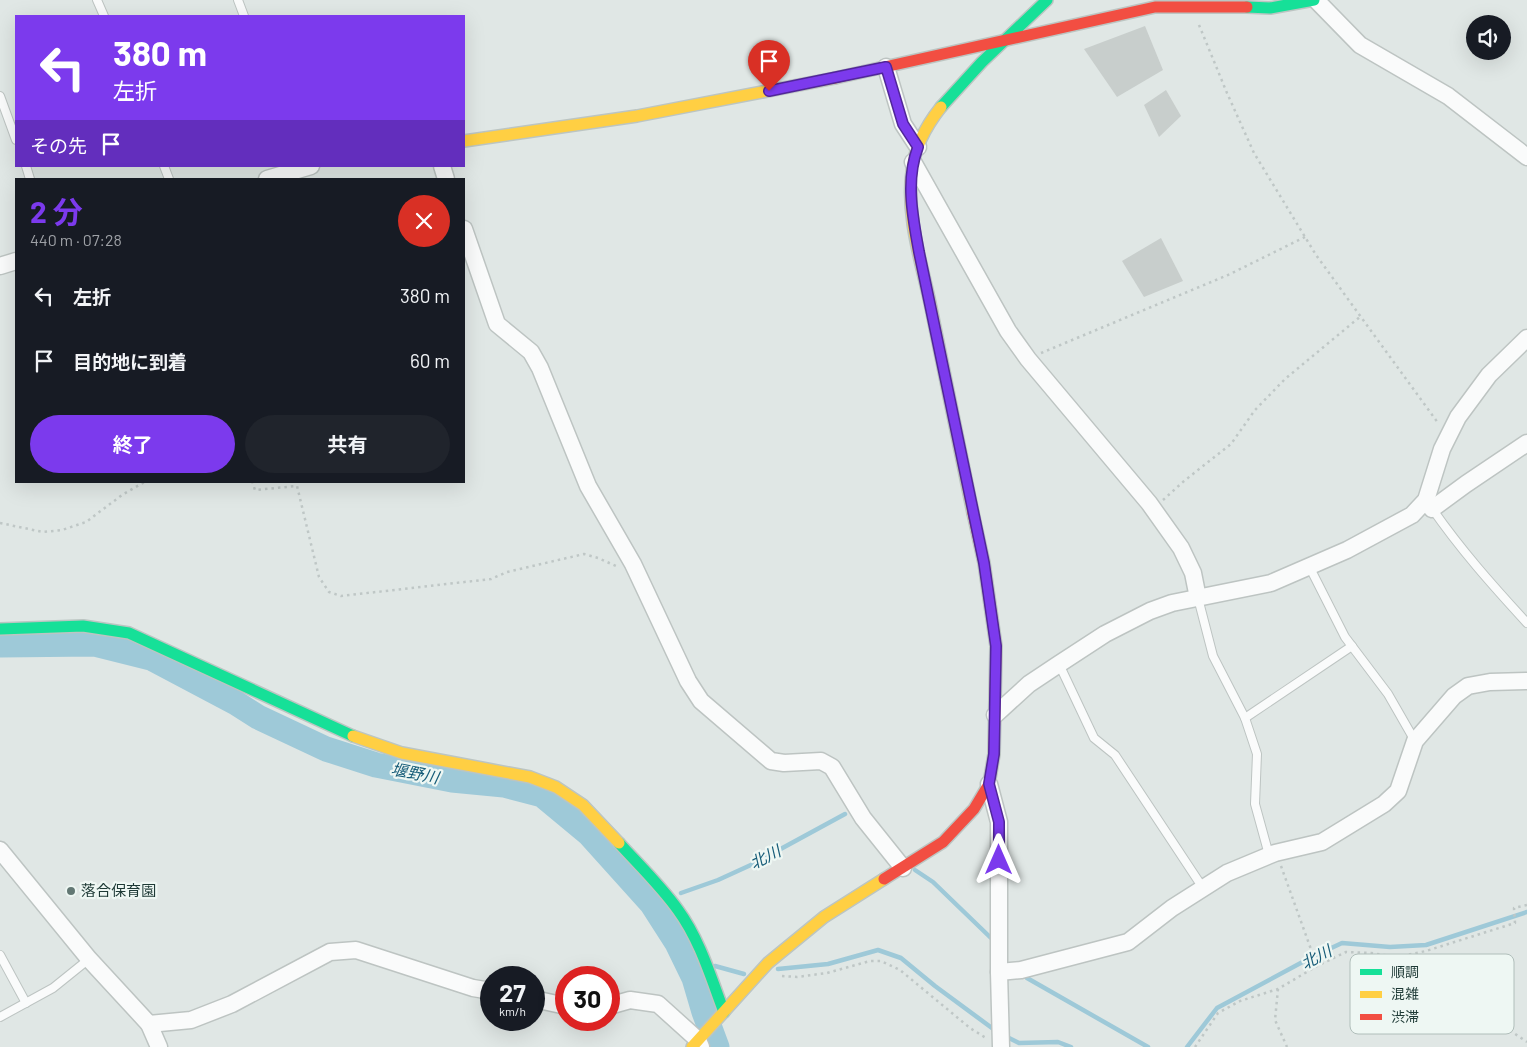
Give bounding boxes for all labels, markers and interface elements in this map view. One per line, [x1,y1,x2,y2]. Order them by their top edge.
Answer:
map controls [1466,15,1511,60]
button: sound [1466,15,1511,60]
text: 380 m [113,31,207,73]
icon: left [30,35,95,100]
pin [748,40,790,91]
icon: arrive [755,47,783,75]
text: 左折 [113,77,157,103]
icon: arrive [97,130,125,158]
text: その先 [30,134,87,157]
text: 2 分 [30,193,83,229]
button: close [398,195,450,247]
text: 440 m · 07:28 [30,230,122,249]
icon: left [30,282,58,310]
text: 380 m [400,284,450,307]
text: 左折 [73,285,111,308]
icon: arrive [30,347,58,375]
text: 60 m [410,349,450,372]
text: 目的地に到着 [73,350,187,373]
button: 終了 [30,415,235,473]
button: 共有 [245,415,450,473]
water label: 堰野川 [390,759,442,787]
position arrow [972,833,1024,885]
water label: 北川 [746,840,785,872]
place label: 落合保育園 [81,881,156,899]
marker: 落合保育園 [65,885,77,897]
water label: 北川 [1297,940,1336,972]
legend [1350,954,1514,1034]
text: 順調 [1391,963,1419,980]
speed limit sign: 30 [555,966,620,1031]
text: 27 [499,977,526,1007]
text: 混雑 [1391,985,1419,1002]
text: km/h [499,1004,526,1018]
text: 渋滞 [1391,1008,1419,1025]

